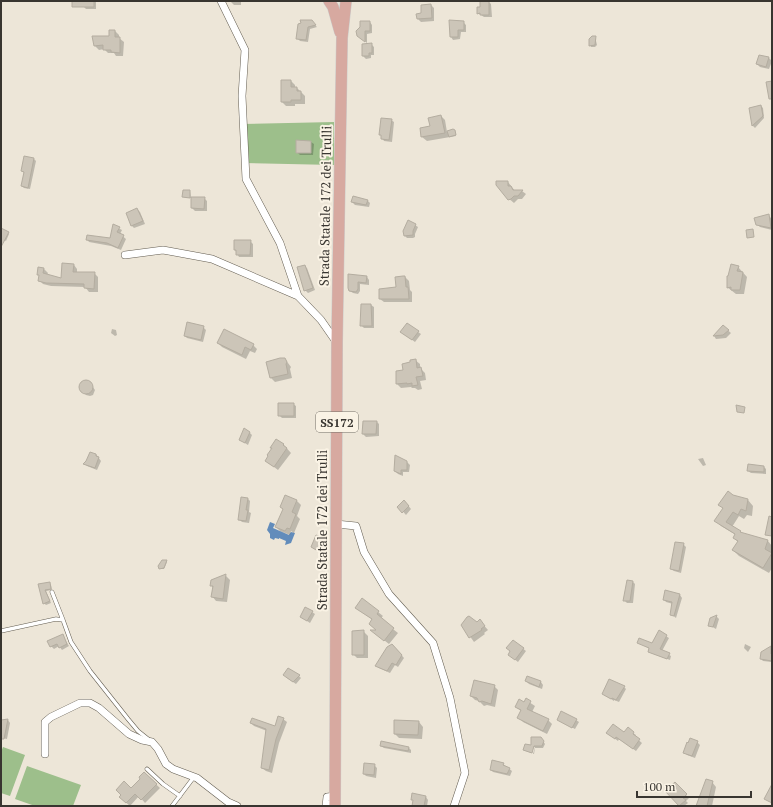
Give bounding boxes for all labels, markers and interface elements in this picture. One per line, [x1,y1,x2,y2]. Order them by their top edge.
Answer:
street label: Strada Statale 172 dei Trulli [315,126,335,286]
road number: SS172 [316,412,358,432]
street label: Strada Statale 172 dei Trulli [313,450,331,610]
scale bar [637,773,751,799]
text: 100 m [643,779,676,794]

